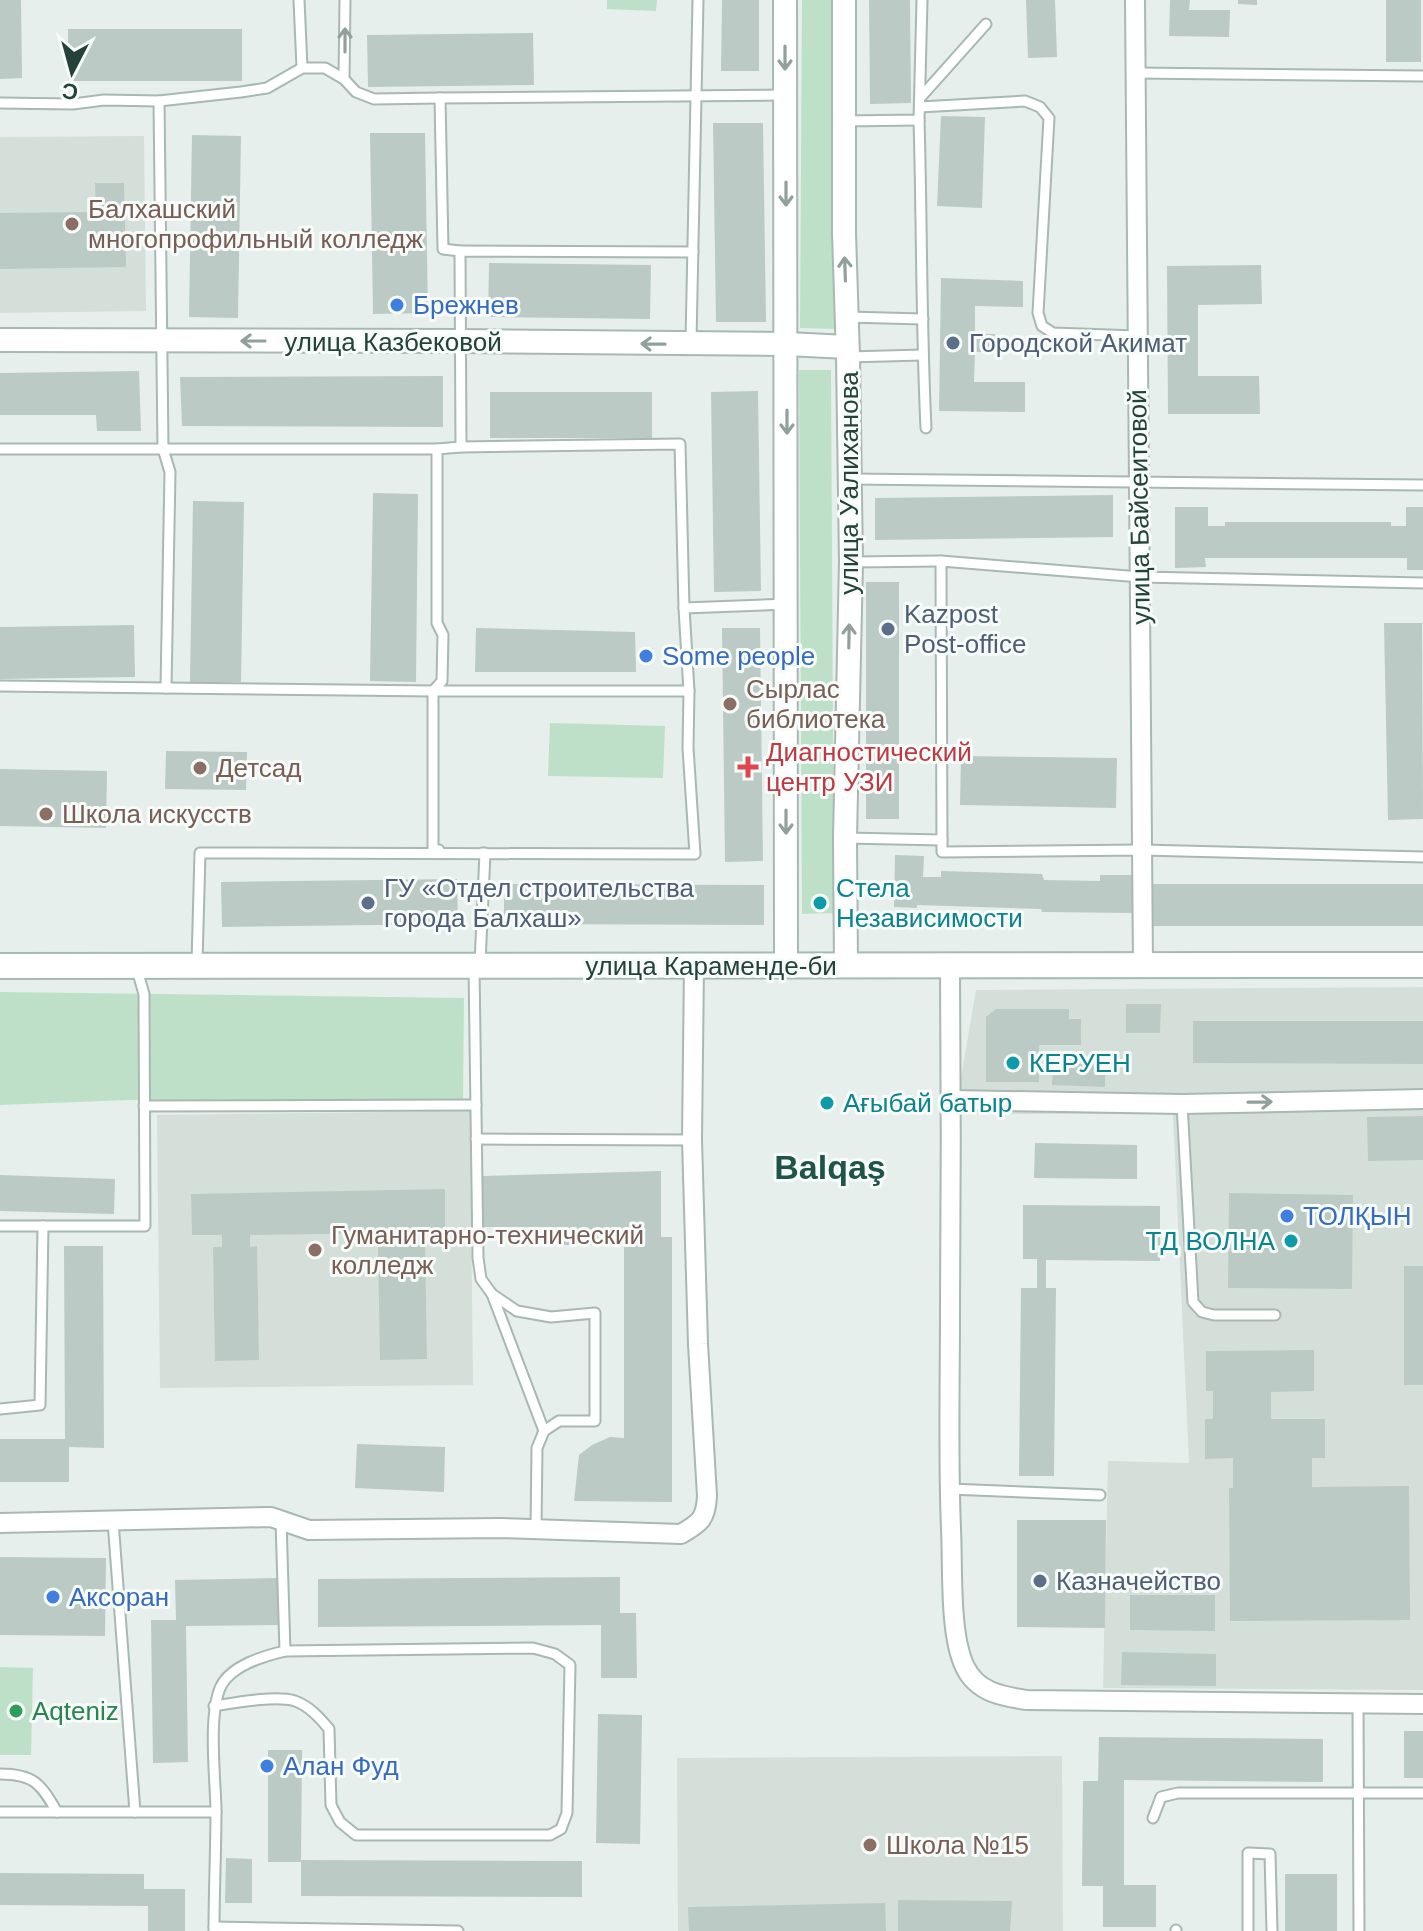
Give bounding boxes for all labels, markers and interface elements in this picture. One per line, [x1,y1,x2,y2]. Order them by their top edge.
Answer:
one-way arrow [337,27,352,54]
north arrow [32,32,112,112]
one-way arrow [777,44,793,71]
text: С [61,78,79,105]
one-way arrow [778,180,794,207]
place label: Балхашский многопрофильный колледж [88,194,423,254]
marker: Балхашский многопрофильный колледж [63,215,81,233]
one-way arrow [837,256,852,283]
place label: Брежнев [413,290,519,320]
marker: Брежнев [388,296,406,314]
street label: улица Казбековой [284,327,502,357]
place label: Городской Акимат [969,328,1187,358]
one-way arrow [240,333,267,349]
marker: Городской Акимат [944,334,962,352]
one-way arrow [640,336,667,352]
street label: улица Уалиханова [834,371,864,595]
street label: улица Байсеитовой [1122,389,1156,625]
one-way arrow [779,408,795,435]
place label: Kazpost Post-office [904,599,1026,659]
marker: Kazpost Post-office [879,620,897,638]
one-way arrow [841,623,857,650]
place label: Some people [662,641,815,671]
marker: Some people [637,647,655,665]
place label: Сырлас библиотека [746,674,886,734]
marker: Сырлас библиотека [721,695,739,713]
place label: Диагностический центр УЗИ [766,737,972,797]
place label: Детсад [216,753,301,783]
marker: Диагностический центр УЗИ [737,756,759,778]
marker: Детсад [191,759,209,777]
place label: Школа искусств [62,799,252,829]
marker: Школа искусств [37,805,55,823]
one-way arrow [778,808,794,835]
place label: ГУ «Отдел строительства города Балхаш» [384,873,694,933]
place label: Стела Независимости [836,873,1023,933]
marker: ГУ «Отдел строительства города Балхаш» [359,894,377,912]
marker: Стела Независимости [811,894,829,912]
street label: улица Караменде-би [585,951,837,981]
place label: КЕРУЕН [1029,1048,1131,1078]
marker: КЕРУЕН [1004,1054,1022,1072]
place label: Ағыбай батыр [843,1088,1012,1118]
marker: Ағыбай батыр [818,1094,836,1112]
one-way arrow [1246,1095,1273,1110]
district label: Balqaş [774,1148,886,1186]
place label: ТОЛҚЫН [1303,1201,1412,1231]
marker: ТОЛҚЫН [1278,1207,1296,1225]
place label: Гуманитарно-технический колледж [331,1220,644,1280]
place label: ТД ВОЛНА [1146,1226,1276,1256]
marker: ТД ВОЛНА [1282,1232,1300,1250]
marker: Гуманитарно-технический колледж [306,1241,324,1259]
place label: Казначейство [1056,1566,1221,1596]
marker: Казначейство [1031,1572,1049,1590]
place label: Аксоран [69,1582,169,1612]
marker: Аксоран [44,1588,62,1606]
place label: Aqteniz [32,1696,119,1726]
marker: Aqteniz [7,1702,25,1720]
place label: Алан Фуд [283,1751,399,1781]
marker: Алан Фуд [258,1757,276,1775]
place label: Школа №15 [886,1830,1029,1860]
marker: Школа №15 [861,1836,879,1854]

